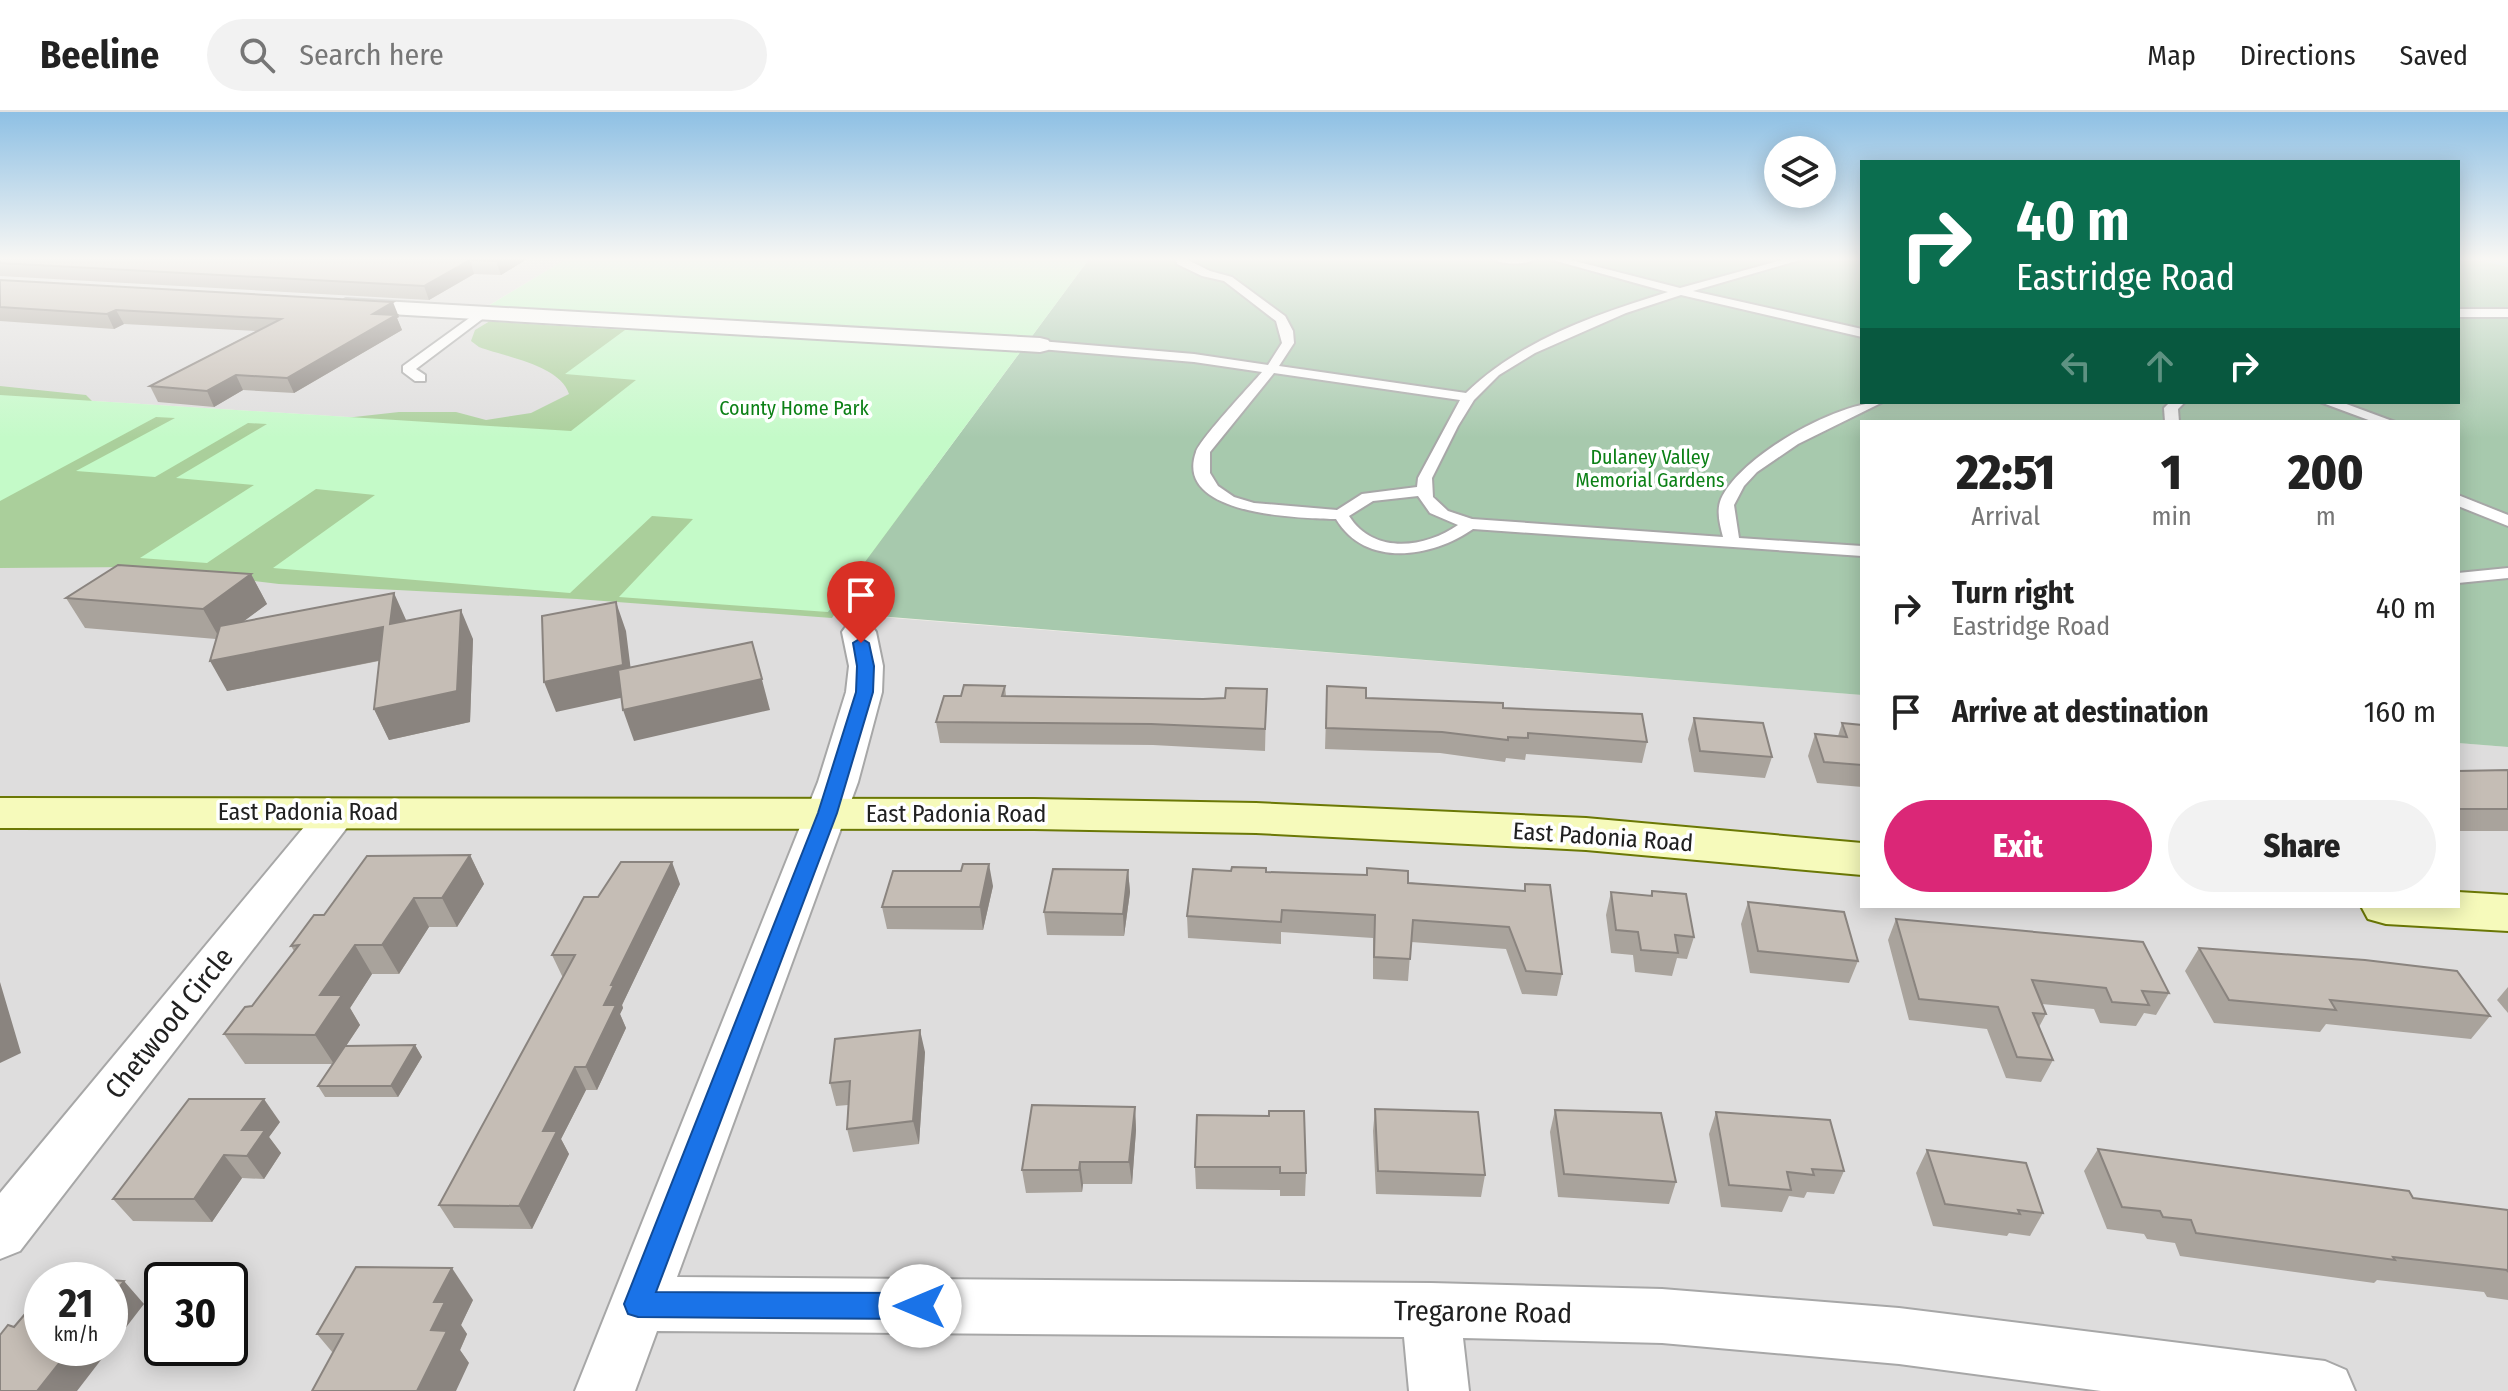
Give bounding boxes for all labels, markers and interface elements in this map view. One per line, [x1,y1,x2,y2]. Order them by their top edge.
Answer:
search box [207,19,767,91]
text: Beeline [40,32,159,78]
icon: search [235,33,279,77]
text: Search here [299,37,444,73]
text: Map [2147,39,2196,72]
text: Directions [2240,39,2356,72]
text: Saved [2400,39,2468,72]
map controls [1764,136,1836,208]
button: layers [1764,136,1836,208]
text: 40 m [2016,188,2130,255]
icon: right [1884,192,1988,296]
text: Eastridge Road [2016,256,2235,300]
icon: left [2054,344,2098,388]
icon: ahead [2138,344,2182,388]
icon: right [2222,344,2266,388]
park label: County Home Park [719,396,869,420]
text: 22:51 [1956,444,2055,502]
text: 1 [2161,444,2182,502]
text: 200 [2288,444,2364,502]
park label: Dulaney Valley Memorial Gardens [1576,445,1724,492]
text: Arrival [1971,501,2040,532]
text: min [2151,501,2192,532]
text: m [2316,501,2336,532]
pin [827,561,895,643]
icon: arrive [839,573,883,617]
text: Turn right [1952,575,2074,611]
icon: right [1884,586,1928,630]
text: 40 m [2376,590,2436,626]
text: Eastridge Road [1952,611,2110,642]
icon: arrive [1884,690,1928,734]
text: Arrive at destination [1952,694,2209,730]
text: 160 m [2364,694,2436,730]
street label: East Padonia Road [218,798,398,826]
street label: East Padonia Road [866,800,1046,828]
button: Exit [1884,800,2152,892]
button: Share [2168,800,2436,892]
street label: East Padonia Road [1512,817,1694,857]
street label: Chetwood Circle [98,941,240,1105]
speed limit sign: 30 [144,1262,248,1366]
position arrow [878,1264,962,1348]
text: 21 [59,1280,93,1328]
street label: Tregarone Road [1394,1294,1572,1330]
text: km/h [54,1322,98,1346]

